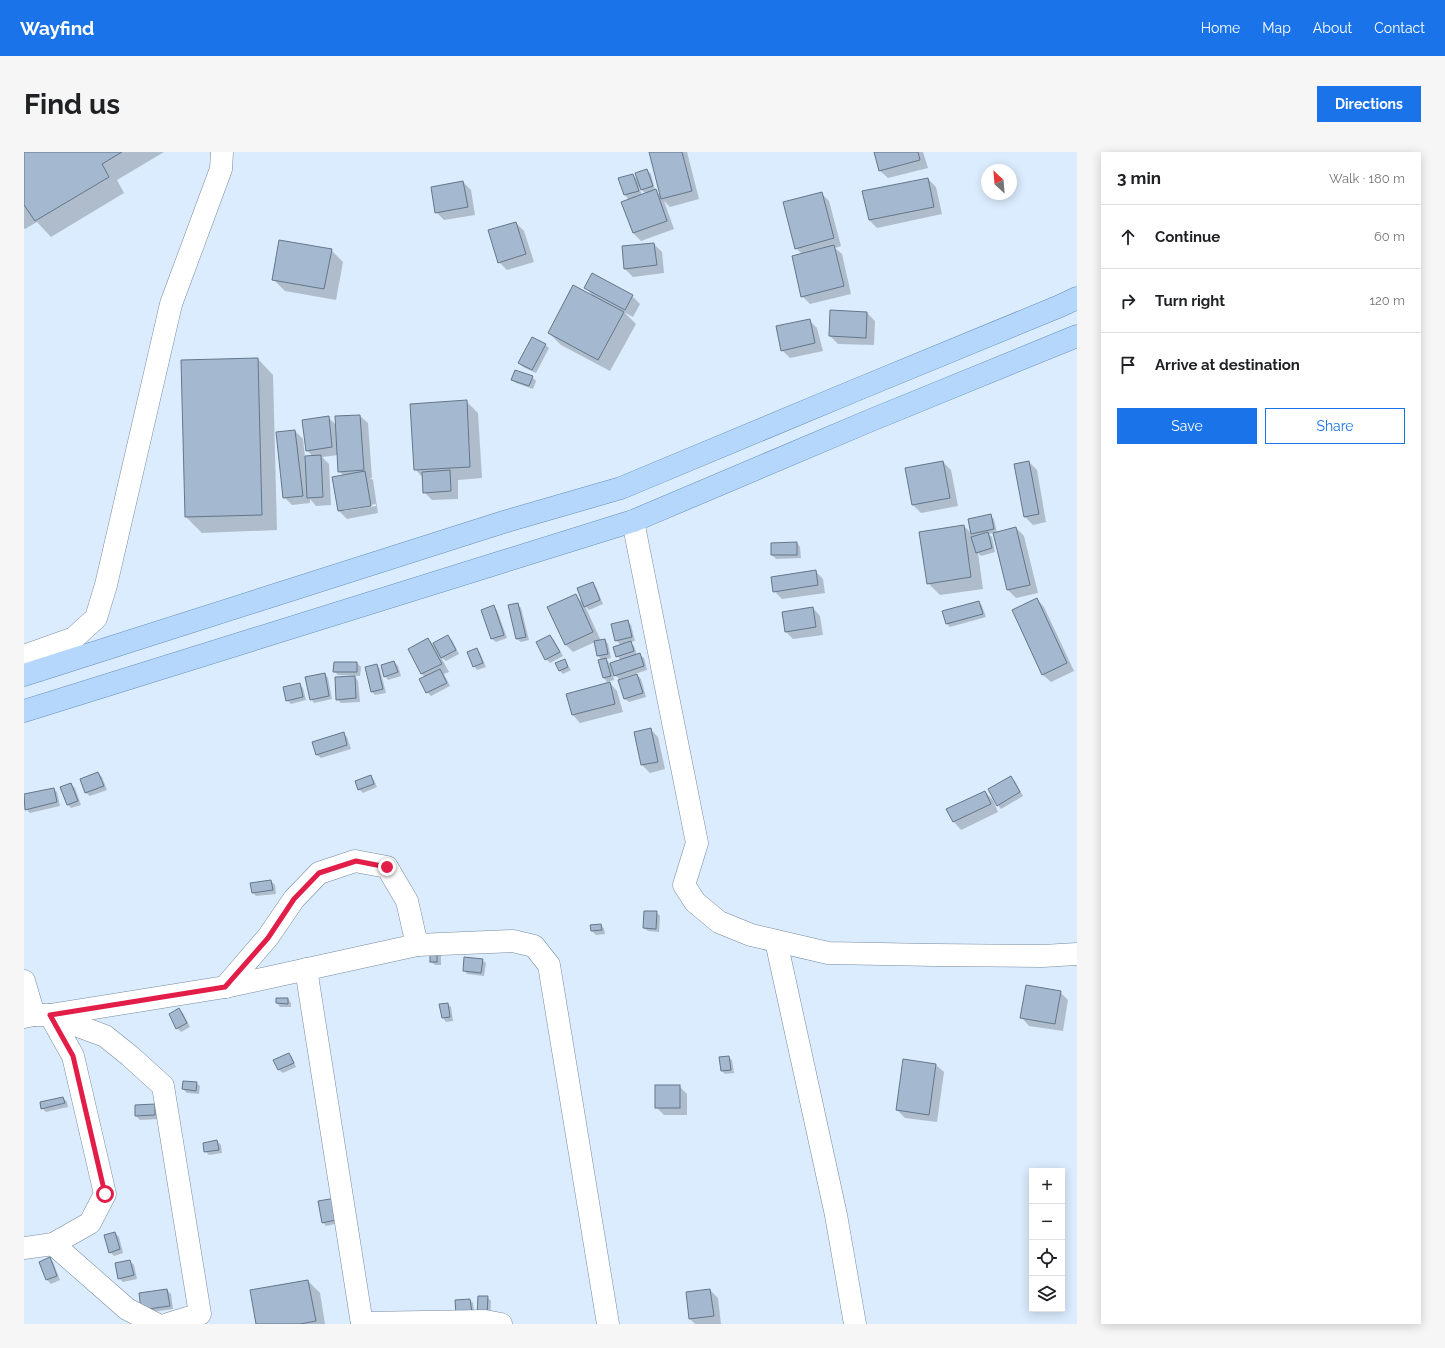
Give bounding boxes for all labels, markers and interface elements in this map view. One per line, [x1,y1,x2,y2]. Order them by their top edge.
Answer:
text: Wayfind [20,17,94,39]
text: Home [1201,20,1240,36]
text: Map [1262,20,1291,36]
text: About [1313,20,1352,36]
text: Contact [1374,20,1425,36]
button: Directions [1317,86,1421,122]
text: Find us [24,88,120,121]
north arrow [981,164,1017,200]
text: 3 min [1117,168,1161,188]
text: Walk · 180 m [1329,171,1405,186]
icon: ahead [1117,226,1139,248]
text: Continue [1155,228,1220,246]
text: 60 m [1374,229,1405,244]
icon: right [1117,290,1139,312]
text: Turn right [1155,292,1225,310]
text: 120 m [1369,293,1405,308]
icon: arrive [1117,354,1139,376]
text: Arrive at destination [1155,356,1300,374]
button: Save [1117,408,1257,444]
button: Share [1265,408,1405,444]
route end [378,858,396,876]
map controls [1029,1168,1065,1312]
button: + [1029,1168,1065,1204]
route start [96,1185,114,1203]
button: − [1029,1204,1065,1240]
button: locate [1029,1240,1065,1276]
button: layers [1029,1276,1065,1312]

